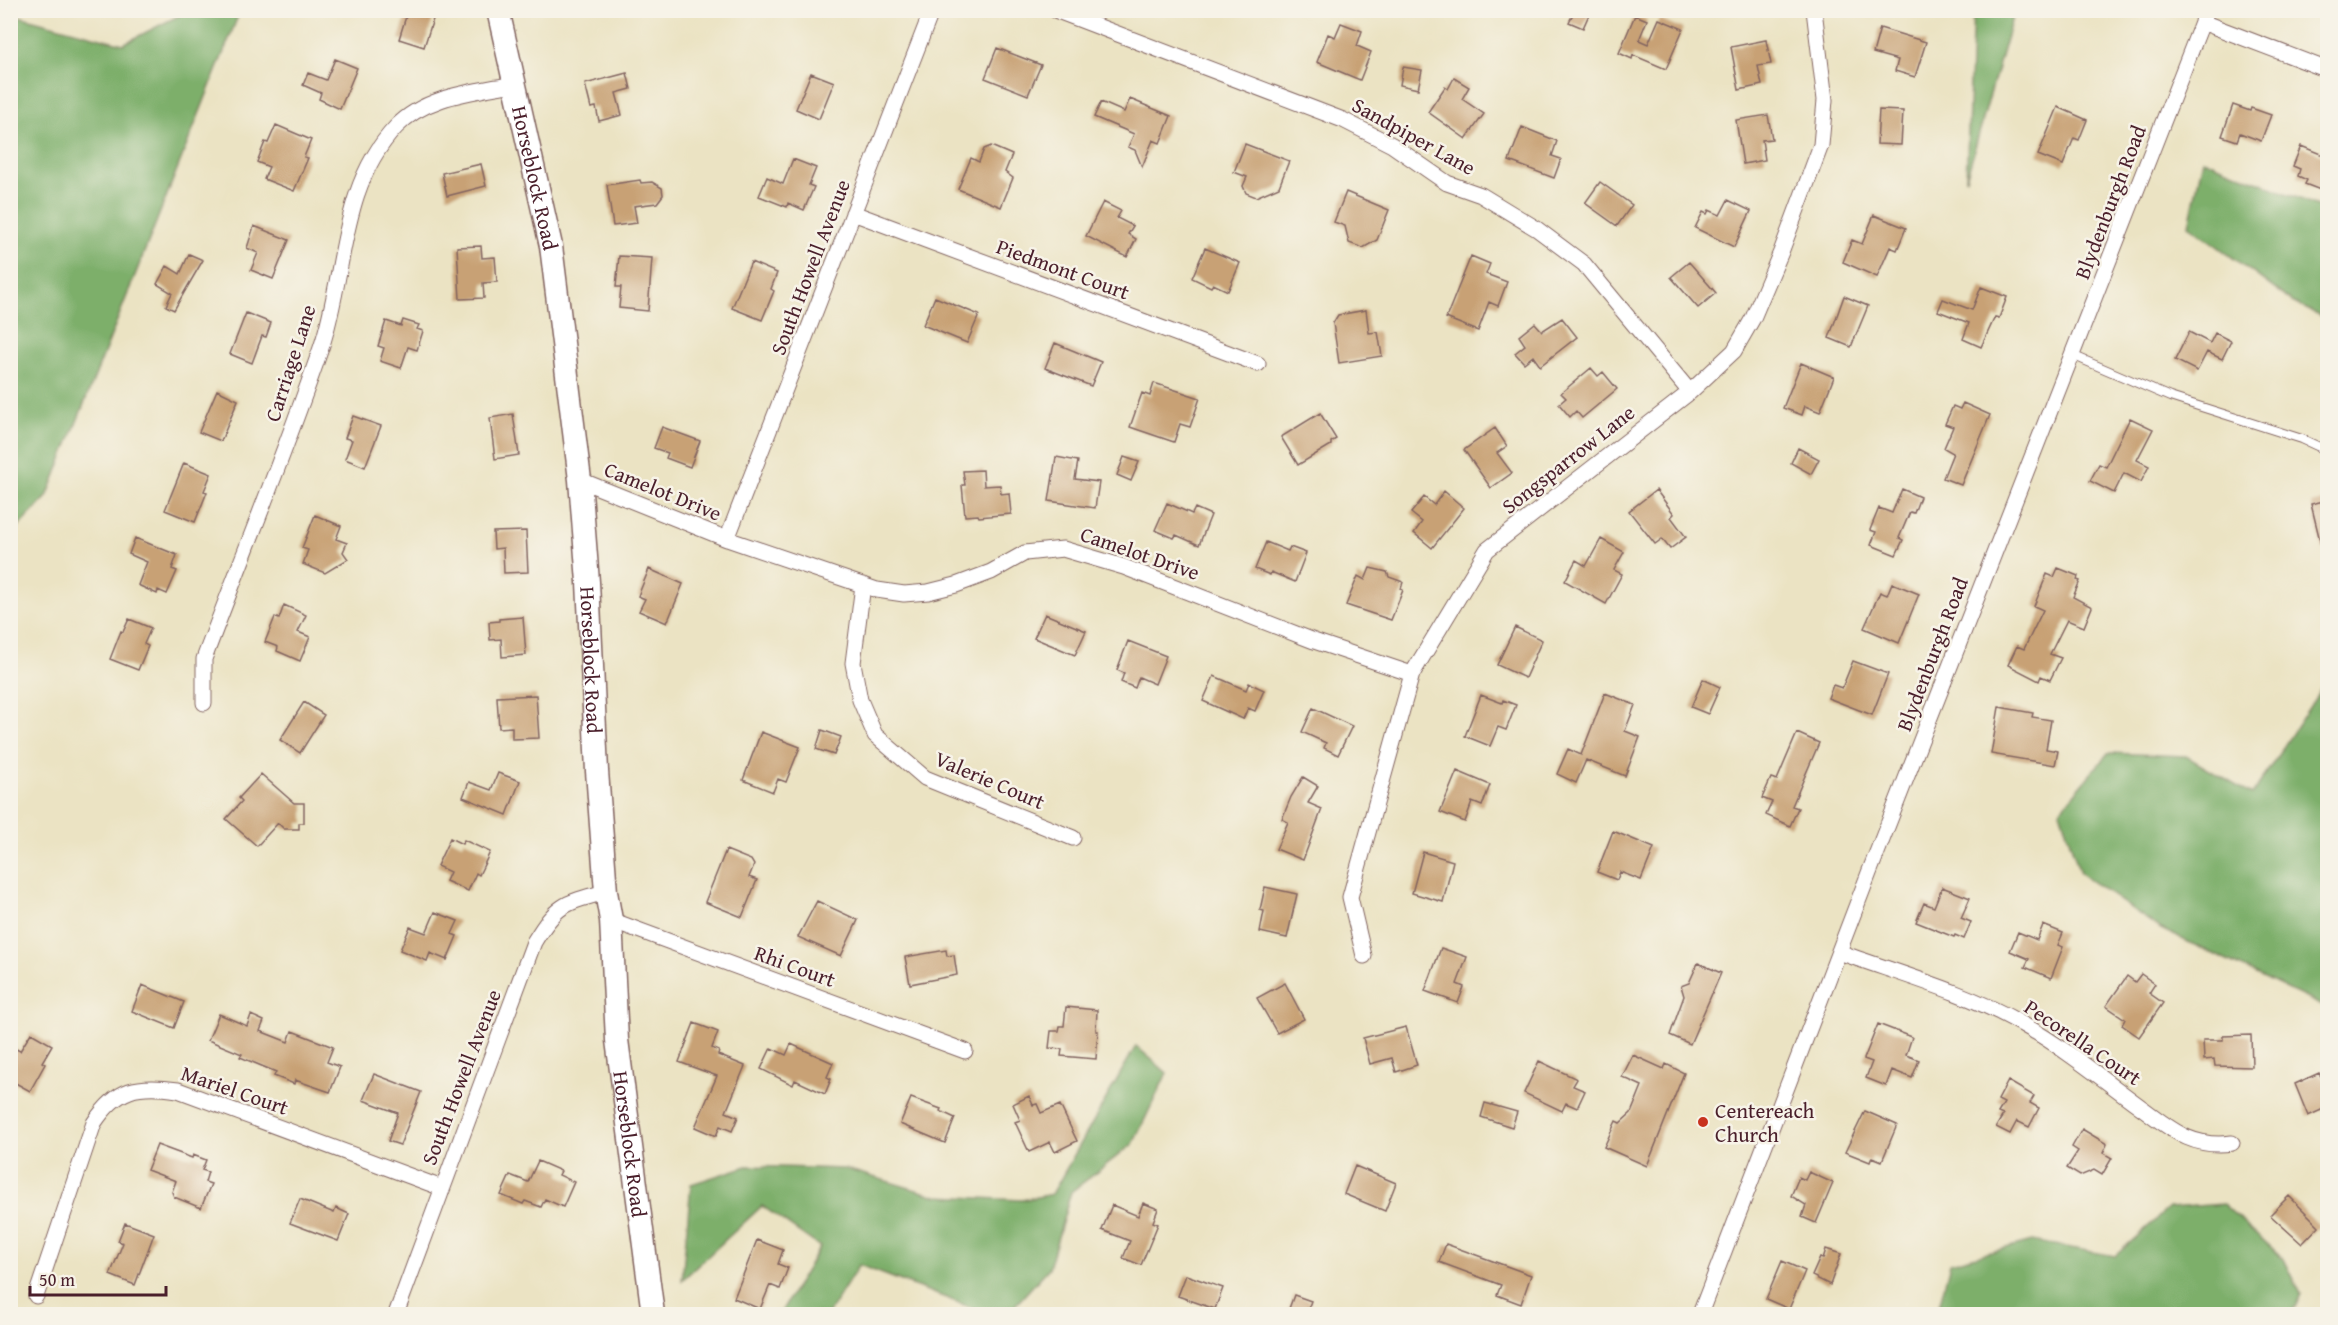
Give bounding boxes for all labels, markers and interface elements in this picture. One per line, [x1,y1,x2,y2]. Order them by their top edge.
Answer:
street label: Sandpiper Lane [1347,89,1481,183]
street label: Horseblock Road [504,103,567,254]
street label: Blydenburgh Road [2066,120,2154,284]
street label: South Howell Avenue [762,175,858,359]
street label: Piedmont Court [992,231,1134,308]
street label: Carriage Lane [257,300,324,425]
street label: Songsparrow Lane [1495,397,1641,521]
street label: Camelot Drive [600,453,726,529]
street label: Camelot Drive [1076,518,1204,588]
street label: Blydenburgh Road [1888,572,1976,736]
street label: Horseblock Road [573,586,611,735]
street label: Valerie Court [930,743,1050,817]
street label: Rhi Court [750,937,840,995]
street label: South Howell Avenue [413,985,509,1169]
street label: Pecorella Court [2018,991,2148,1093]
street label: Mariel Court [177,1057,293,1123]
street label: Horseblock Road [606,1069,656,1220]
place label: Centereach Church [1715,1095,1814,1150]
marker: Centereach Church [1696,1115,1710,1129]
scale bar [30,1259,166,1297]
text: 50 m [39,1266,75,1293]

